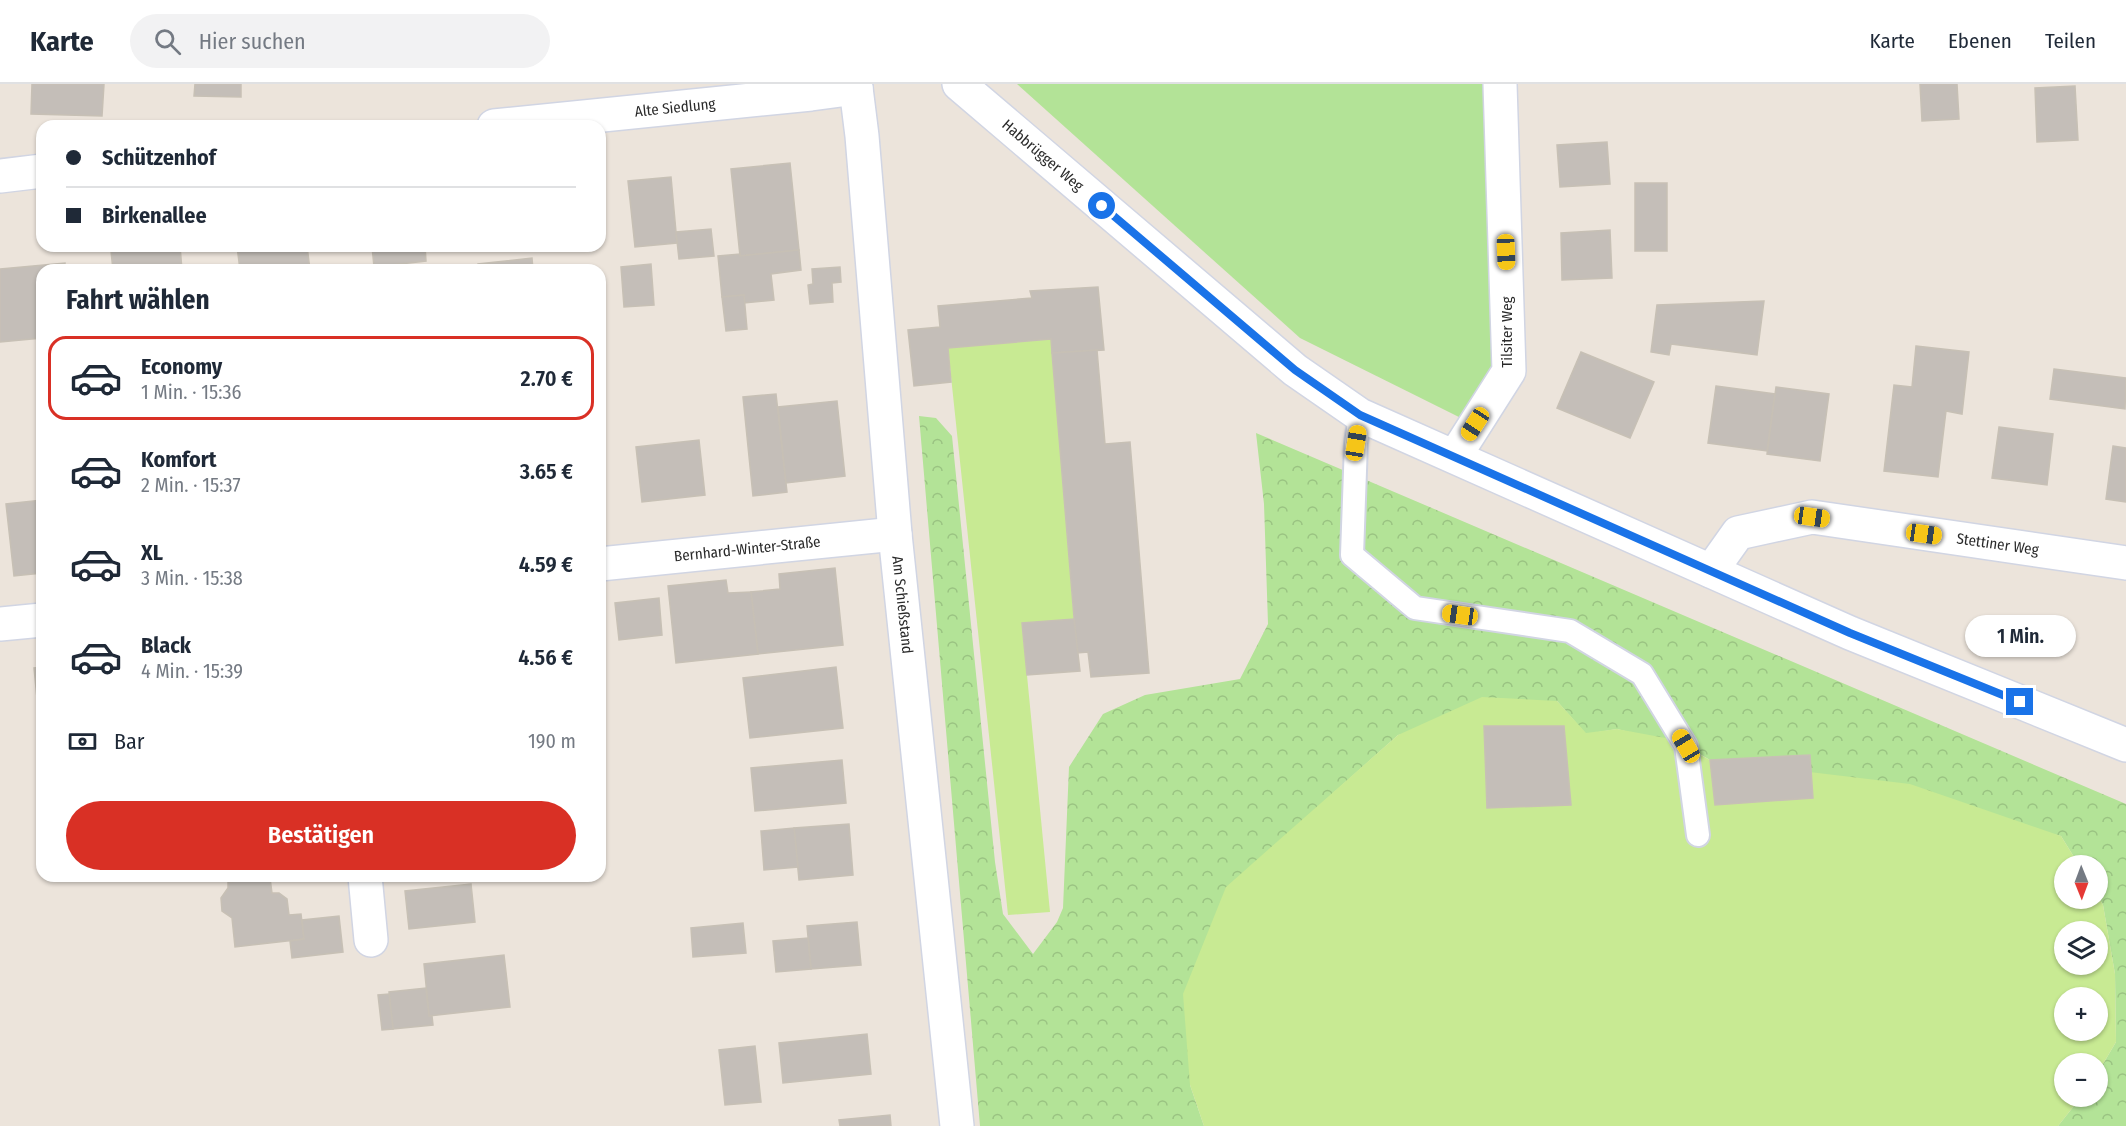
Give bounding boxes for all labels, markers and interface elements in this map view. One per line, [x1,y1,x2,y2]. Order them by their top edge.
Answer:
search box [130,14,550,68]
text: Karte [30,25,94,58]
icon: search [151,25,184,58]
text: Hier suchen [199,28,306,55]
text: Karte [1869,28,1915,54]
text: Ebenen [1948,28,2012,54]
text: Teilen [2045,28,2096,54]
street label: Alte Siedlung [634,95,716,121]
street label: Habbrügger Weg [998,116,1087,195]
text: Schützenhof [102,144,216,171]
route start [1088,192,1115,219]
text: Birkenallee [102,202,207,229]
car [1496,234,1516,270]
text: Fahrt wählen [66,284,210,316]
street label: Tilsiter Weg [1498,296,1516,368]
icon: car [69,351,123,405]
text: Economy [141,353,222,380]
text: 2.70 € [521,365,573,392]
text: 1 Min. · 15:36 [141,380,242,404]
car [1458,404,1492,444]
car [1344,424,1368,462]
icon: car [69,444,123,498]
text: Komfort [141,446,216,473]
text: 3.65 € [520,458,573,485]
text: 2 Min. · 15:37 [141,473,241,497]
car [1793,506,1831,528]
car [1905,523,1943,545]
street label: Stettiner Weg [1955,529,2040,559]
street label: Bernhard-Winter-Straße [673,533,821,565]
icon: car [69,537,123,591]
text: XL [141,539,163,566]
text: 4.59 € [519,551,573,578]
street label: Am Schießstand [888,555,917,655]
text: 3 Min. · 15:38 [141,566,243,590]
car [1441,604,1479,626]
callout: 1 Min. [1964,615,2076,657]
text: 1 Min. [1997,624,2044,648]
icon: car [69,630,123,684]
text: Black [141,632,191,659]
text: 4.56 € [518,644,573,671]
text: 4 Min. · 15:39 [141,659,243,683]
route end [2006,688,2033,715]
icon: cash [66,725,99,758]
car [1669,726,1703,766]
text: Bar [114,728,145,755]
text: 190 m [528,729,576,753]
button: Bestätigen [66,801,576,870]
north arrow [2054,855,2108,909]
map controls [2054,855,2108,1107]
button: layers [2054,921,2108,975]
button: + [2054,987,2108,1041]
button: − [2054,1053,2108,1107]

